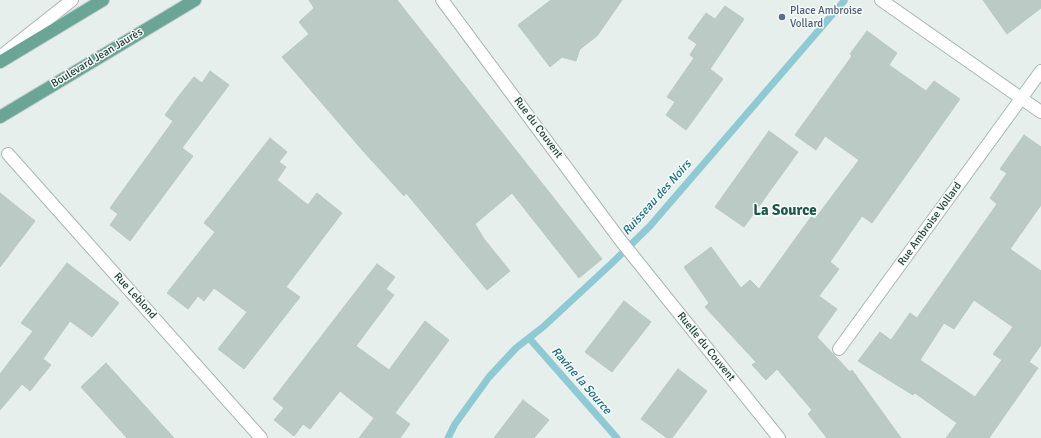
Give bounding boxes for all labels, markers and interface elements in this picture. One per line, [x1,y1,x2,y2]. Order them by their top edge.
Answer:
place label: Place Ambroise Vollard [790,4,862,30]
marker: Place Ambroise Vollard [777,12,787,22]
street label: Boulevard Jean Jaurès [49,25,145,91]
street label: Rue du Couvent [511,95,565,161]
water label: Ruisseau des Noirs [620,157,694,239]
street label: Rue Ambroise Vollard [895,180,965,268]
district label: La Source [753,202,817,220]
street label: Rue Leblond [111,270,159,322]
street label: Ruelle du Couvent [674,310,738,384]
water label: Ravine la Source [548,344,614,418]

